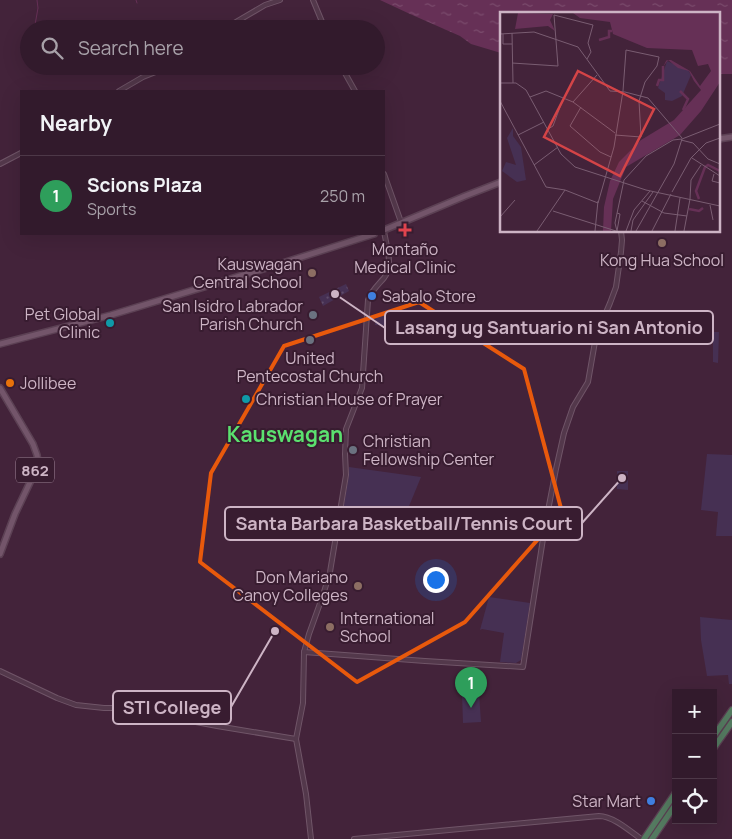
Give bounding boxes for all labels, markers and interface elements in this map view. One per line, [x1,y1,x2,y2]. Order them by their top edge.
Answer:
inset map [500,12,720,232]
search box [20,20,385,75]
icon: search [38,34,66,62]
text: Search here [78,35,184,61]
text: Nearby [40,109,112,137]
text: Scions Plaza [87,172,202,198]
text: 1 [52,185,60,207]
text: 250 m [320,185,365,207]
text: Sports [87,198,136,220]
marker: Montaño Medical Clinic [398,223,412,237]
marker: Kong Hua School [656,237,668,249]
place label: Montaño Medical Clinic [354,238,456,278]
place label: Kong Hua School [600,249,724,271]
place label: Kauswagan Central School [193,253,302,293]
marker: Kauswagan Central School [306,267,318,279]
place label: Sabalo Store [382,285,476,307]
marker: Sabalo Store [366,290,378,302]
place label: San Isidro Labrador Parish Church [162,295,303,335]
place label: Pet Global Clinic [25,303,100,343]
marker: San Isidro Labrador Parish Church [307,309,319,321]
callout: Lasang ug Santuario ni San Antonio [385,311,713,344]
text: Lasang ug Santuario ni San Antonio [395,315,703,339]
marker: Pet Global Clinic [104,317,116,329]
marker: United Pentecostal Church [304,334,316,346]
place label: United Pentecostal Church [237,347,383,387]
place label: Jollibee [20,372,76,394]
marker: Jollibee [4,377,16,389]
place label: Christian House of Prayer [256,388,443,410]
marker: Christian House of Prayer [240,393,252,405]
district label: Kauswagan [227,420,343,448]
place label: Christian Fellowship Center [363,430,495,470]
marker: Christian Fellowship Center [347,444,359,456]
road number: 862 [16,458,54,482]
callout: Santa Barbara Basketball/Tennis Court [225,507,582,540]
text: Santa Barbara Basketball/Tennis Court [235,511,573,535]
place label: Don Mariano Canoy Colleges [232,566,348,606]
your location [423,567,449,593]
marker: Don Mariano Canoy Colleges [352,580,364,592]
place label: International School [340,607,435,647]
marker: International School [324,621,336,633]
pin: 1 [455,667,487,708]
map controls [672,689,717,824]
button: + [672,689,717,734]
callout: STI College [113,691,231,724]
text: STI College [123,695,221,719]
button: − [672,734,717,779]
button: locate [672,779,717,824]
place label: Star Mart [572,790,641,812]
marker: Star Mart [645,795,657,807]

